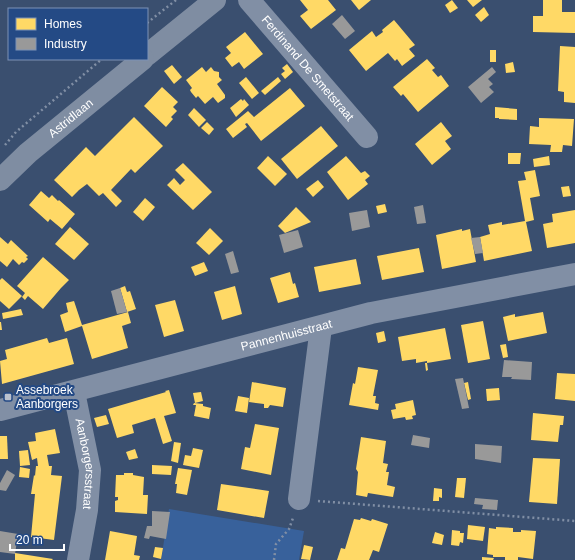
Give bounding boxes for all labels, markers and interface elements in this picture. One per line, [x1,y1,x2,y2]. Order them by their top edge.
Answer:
legend [8,8,148,60]
street label: Ferdinand De Smetstraat [259,13,357,124]
text: Homes [44,17,82,31]
text: Industry [44,37,87,51]
street label: Astridlaan [46,96,96,140]
street label: Pannenhuisstraat [239,316,334,354]
place label: Assebroek Aanborgers [16,383,78,411]
marker: Assebroek Aanborgers [3,392,13,402]
street label: Aanborgersstraat [73,417,97,511]
scale bar [10,526,64,552]
text: 20 m [16,533,43,547]

